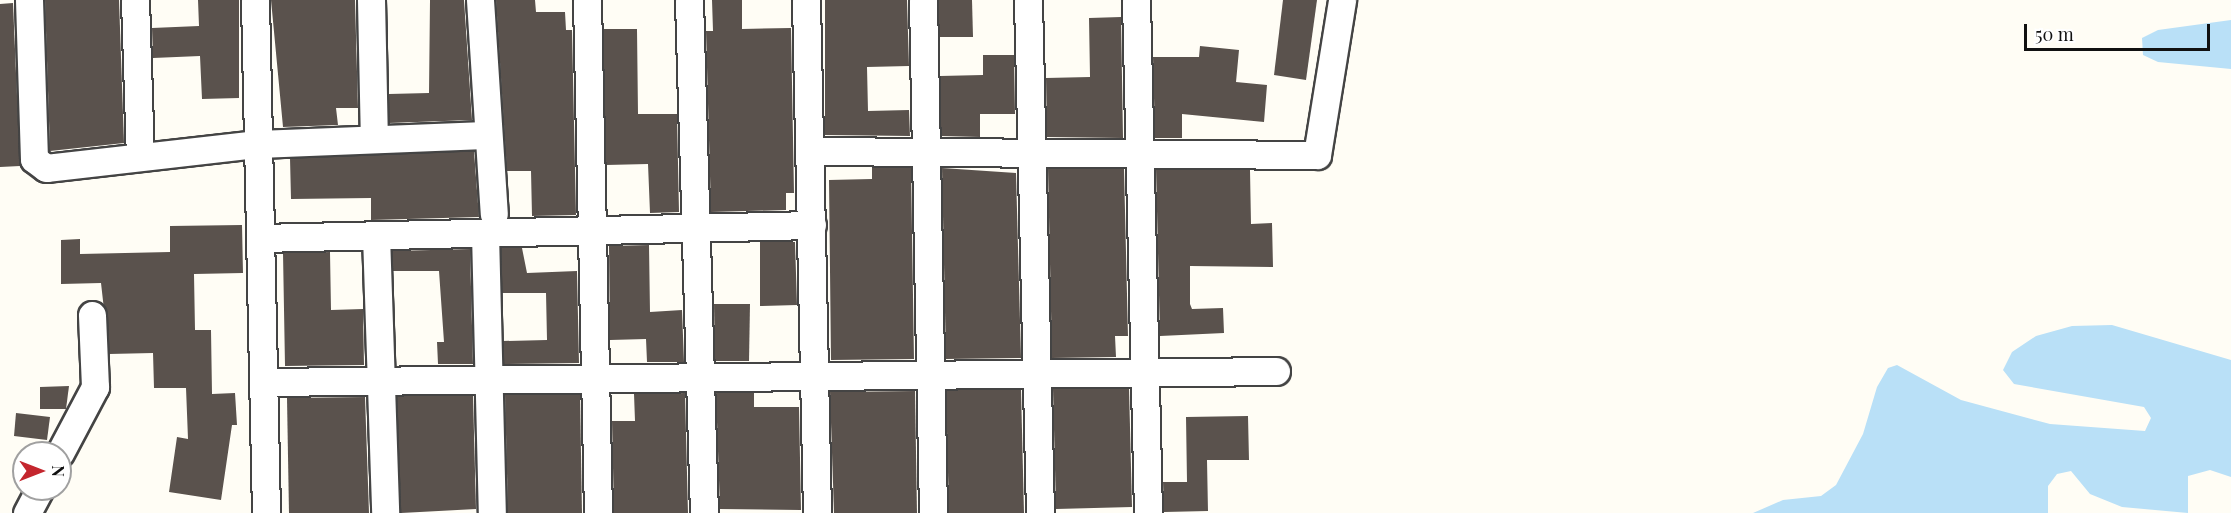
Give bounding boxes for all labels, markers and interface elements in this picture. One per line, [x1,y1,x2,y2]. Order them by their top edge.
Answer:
scale bar [2027,12,2213,50]
text: 50 m [2035,22,2074,46]
north arrow [12,441,72,501]
text: N [48,465,69,477]

